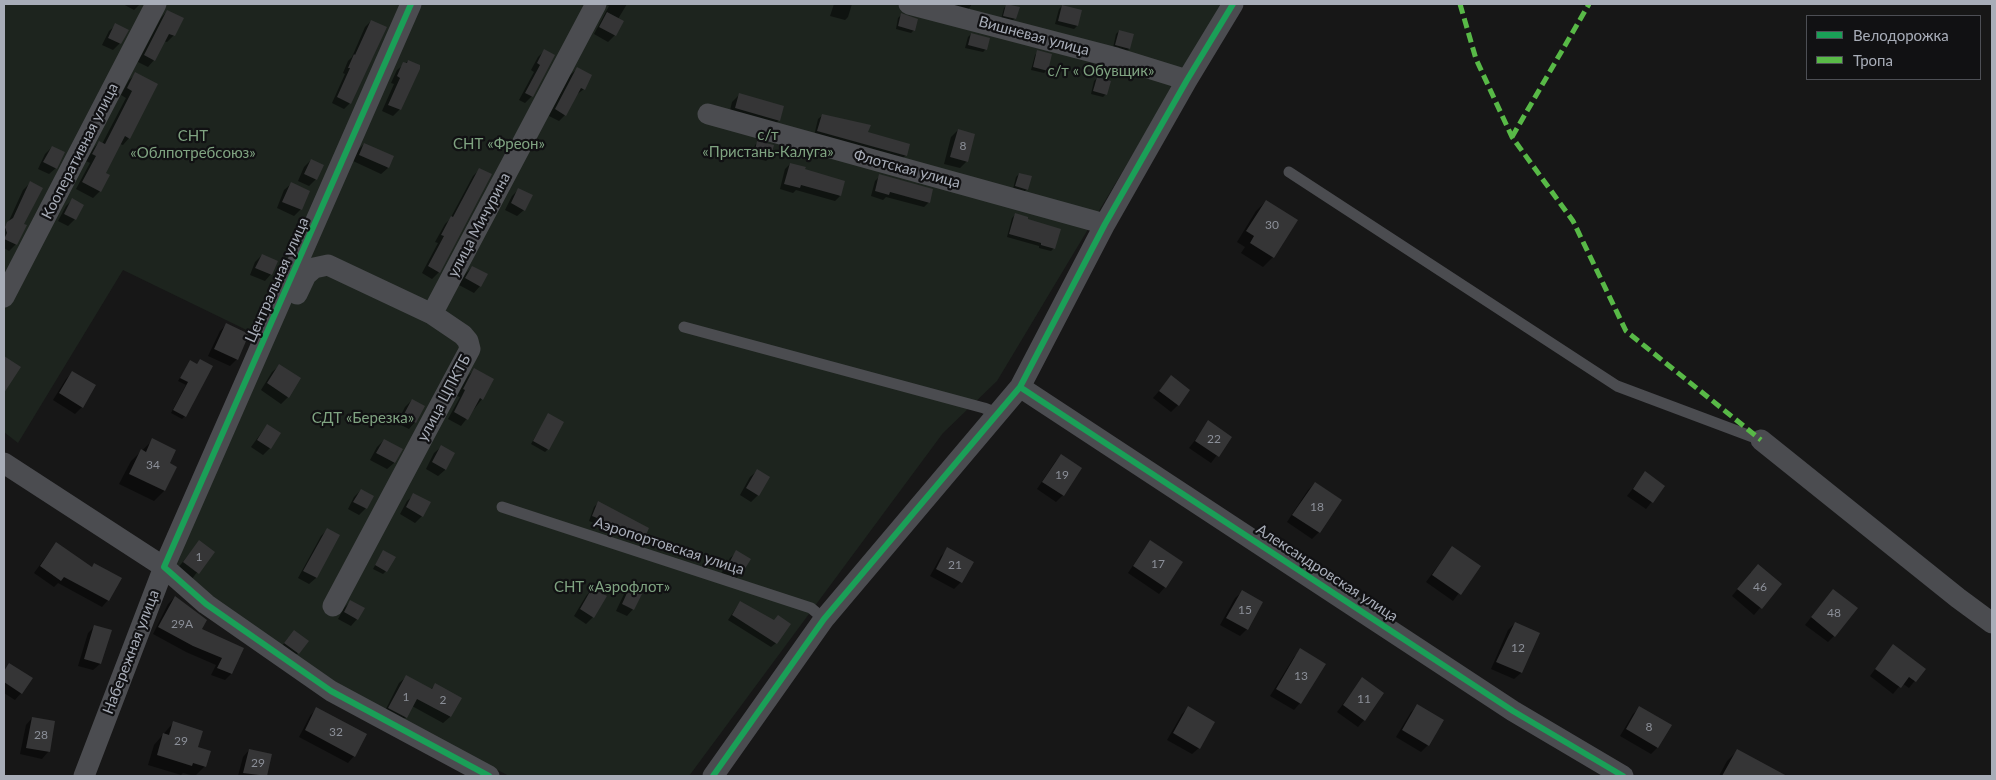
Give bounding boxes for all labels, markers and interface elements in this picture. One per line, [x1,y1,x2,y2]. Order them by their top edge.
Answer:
street label: Вишневая улица [977,13,1091,59]
legend [1806,15,1981,80]
text: Велодорожка [1853,26,1949,44]
text: Тропа [1853,51,1893,69]
park label: с/т « Обувщик» [1048,62,1154,80]
street label: Кооперативная улица [38,80,122,222]
park label: с/т «Пристань-Калуга» [702,126,834,161]
park label: СНТ «Облпотребсоюз» [130,127,256,162]
park label: СНТ «Фреон» [453,135,545,153]
house number: 8 [960,139,966,153]
street label: Флотская улица [852,146,962,192]
street label: улица Мичурина [444,170,514,280]
street label: Центральная улица [241,215,313,345]
house number: 30 [1265,218,1279,232]
street label: улица ЦПКТБ [414,351,474,445]
park label: СДТ «Березка» [312,409,414,427]
house number: 22 [1207,432,1221,446]
house number: 34 [146,458,160,472]
house number: 19 [1055,468,1069,482]
house number: 18 [1310,500,1324,514]
street label: Аэропортовская улица [591,513,747,579]
street label: Александровская улица [1253,520,1401,626]
house number: 1 [196,550,202,564]
house number: 17 [1151,557,1165,571]
house number: 21 [948,558,962,572]
park label: СНТ «Аэрофлот» [554,578,670,596]
house number: 46 [1753,580,1767,594]
street label: Набережная улица [99,587,163,717]
house number: 15 [1238,603,1252,617]
house number: 48 [1827,606,1841,620]
house number: 29А [171,617,193,631]
house number: 12 [1511,641,1525,655]
house number: 13 [1294,669,1308,683]
house number: 1 [403,690,409,704]
house number: 11 [1357,692,1371,706]
house number: 2 [440,693,446,707]
house number: 8 [1646,720,1652,734]
house number: 32 [329,725,343,739]
house number: 28 [34,728,48,742]
house number: 29 [174,734,188,748]
house number: 29 [251,756,265,770]

